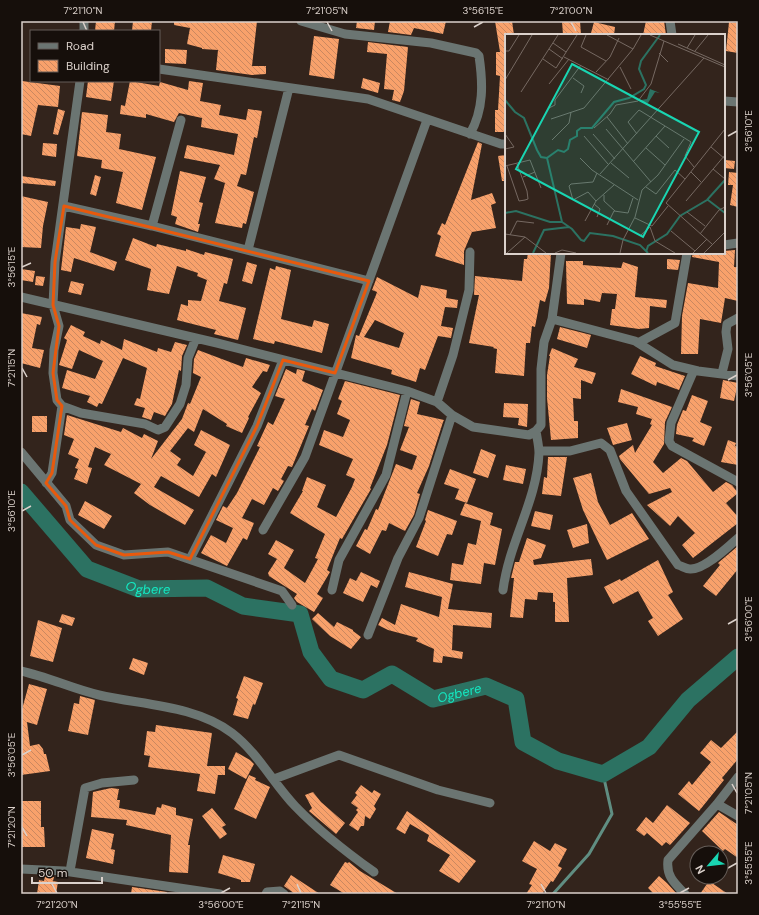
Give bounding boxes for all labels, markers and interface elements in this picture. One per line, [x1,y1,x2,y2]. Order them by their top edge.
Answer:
text: 7°21'10"N [63,4,103,17]
text: 7°21'05"N [306,4,348,17]
text: 3°56'15"E [463,4,504,17]
text: 7°21'00"N [550,4,592,17]
legend [30,30,160,82]
inset map [505,34,725,254]
text: Road [66,38,94,54]
text: Building [66,58,110,74]
text: 3°56'10"E [742,110,755,152]
text: 3°56'15"E [5,246,18,287]
text: 7°21'15"N [5,349,18,387]
text: 3°56'05"E [742,352,755,397]
text: 3°56'10"E [5,490,18,532]
water label: Ogbere [123,577,170,598]
text: 3°56'00"E [742,596,755,642]
water label: Ogbere [435,679,483,707]
text: 3°56'05"E [5,732,18,777]
text: 7°21'05"N [742,772,755,814]
text: 7°21'20"N [5,806,18,848]
text: 3°55'55"E [742,841,755,885]
north arrow [689,845,729,885]
scale bar [32,859,102,885]
text: N [692,863,708,877]
text: 50 m [38,865,67,881]
text: 7°21'20"N [36,898,78,911]
text: 3°56'00"E [198,898,244,911]
text: 7°21'15"N [282,898,320,911]
text: 7°21'10"N [526,898,566,911]
text: 3°55'55"E [658,898,702,911]

